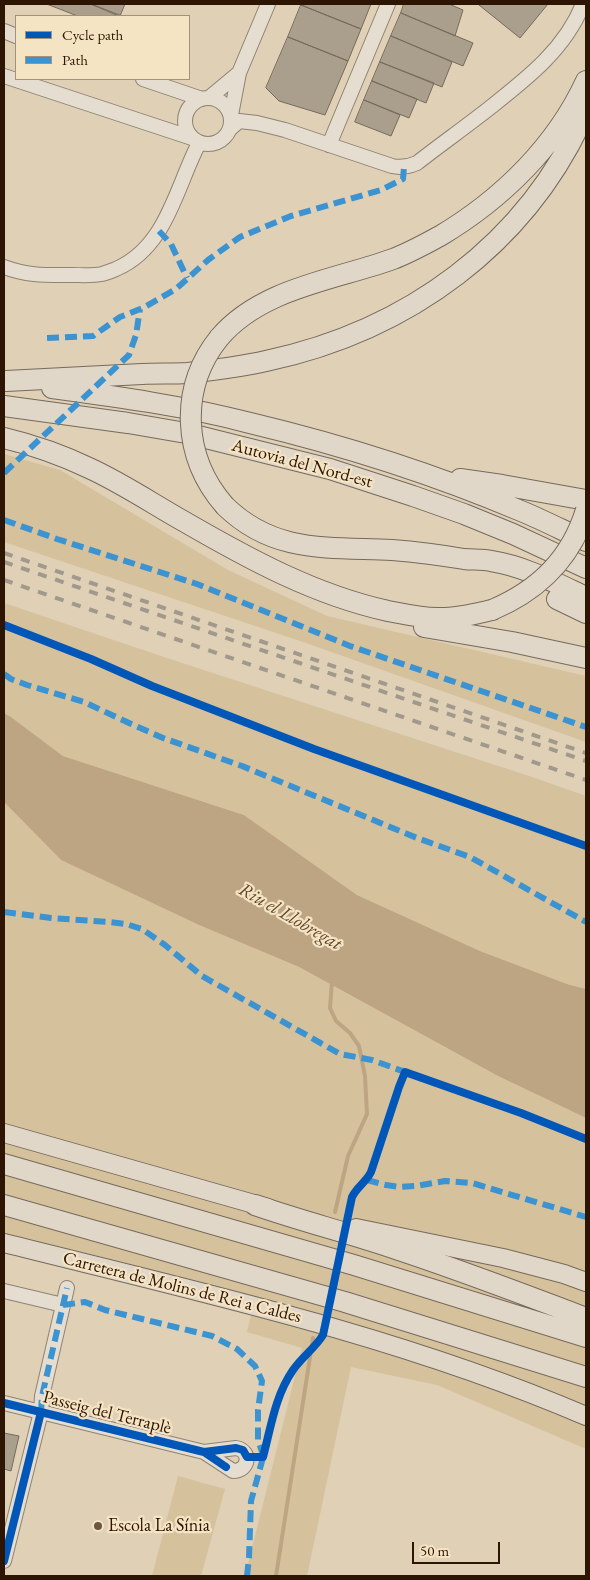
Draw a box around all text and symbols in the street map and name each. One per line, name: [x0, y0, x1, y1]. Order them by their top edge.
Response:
legend: [15, 15, 190, 80]
text: Cycle path: [62, 25, 123, 44]
text: Path: [62, 50, 88, 69]
street label: Autovia del Nord-est: [229, 435, 375, 493]
water label: Riu el Llobregat: [234, 878, 346, 956]
street label: Carretera de Molins de Rei a Caldes: [61, 1248, 303, 1328]
street label: Passeig del Terraplè: [41, 1387, 173, 1439]
place label: Escola La Sínia: [108, 1515, 210, 1537]
marker: Escola La Sínia: [92, 1520, 104, 1532]
scale bar: [415, 1532, 502, 1564]
text: 50 m: [420, 1541, 449, 1560]

